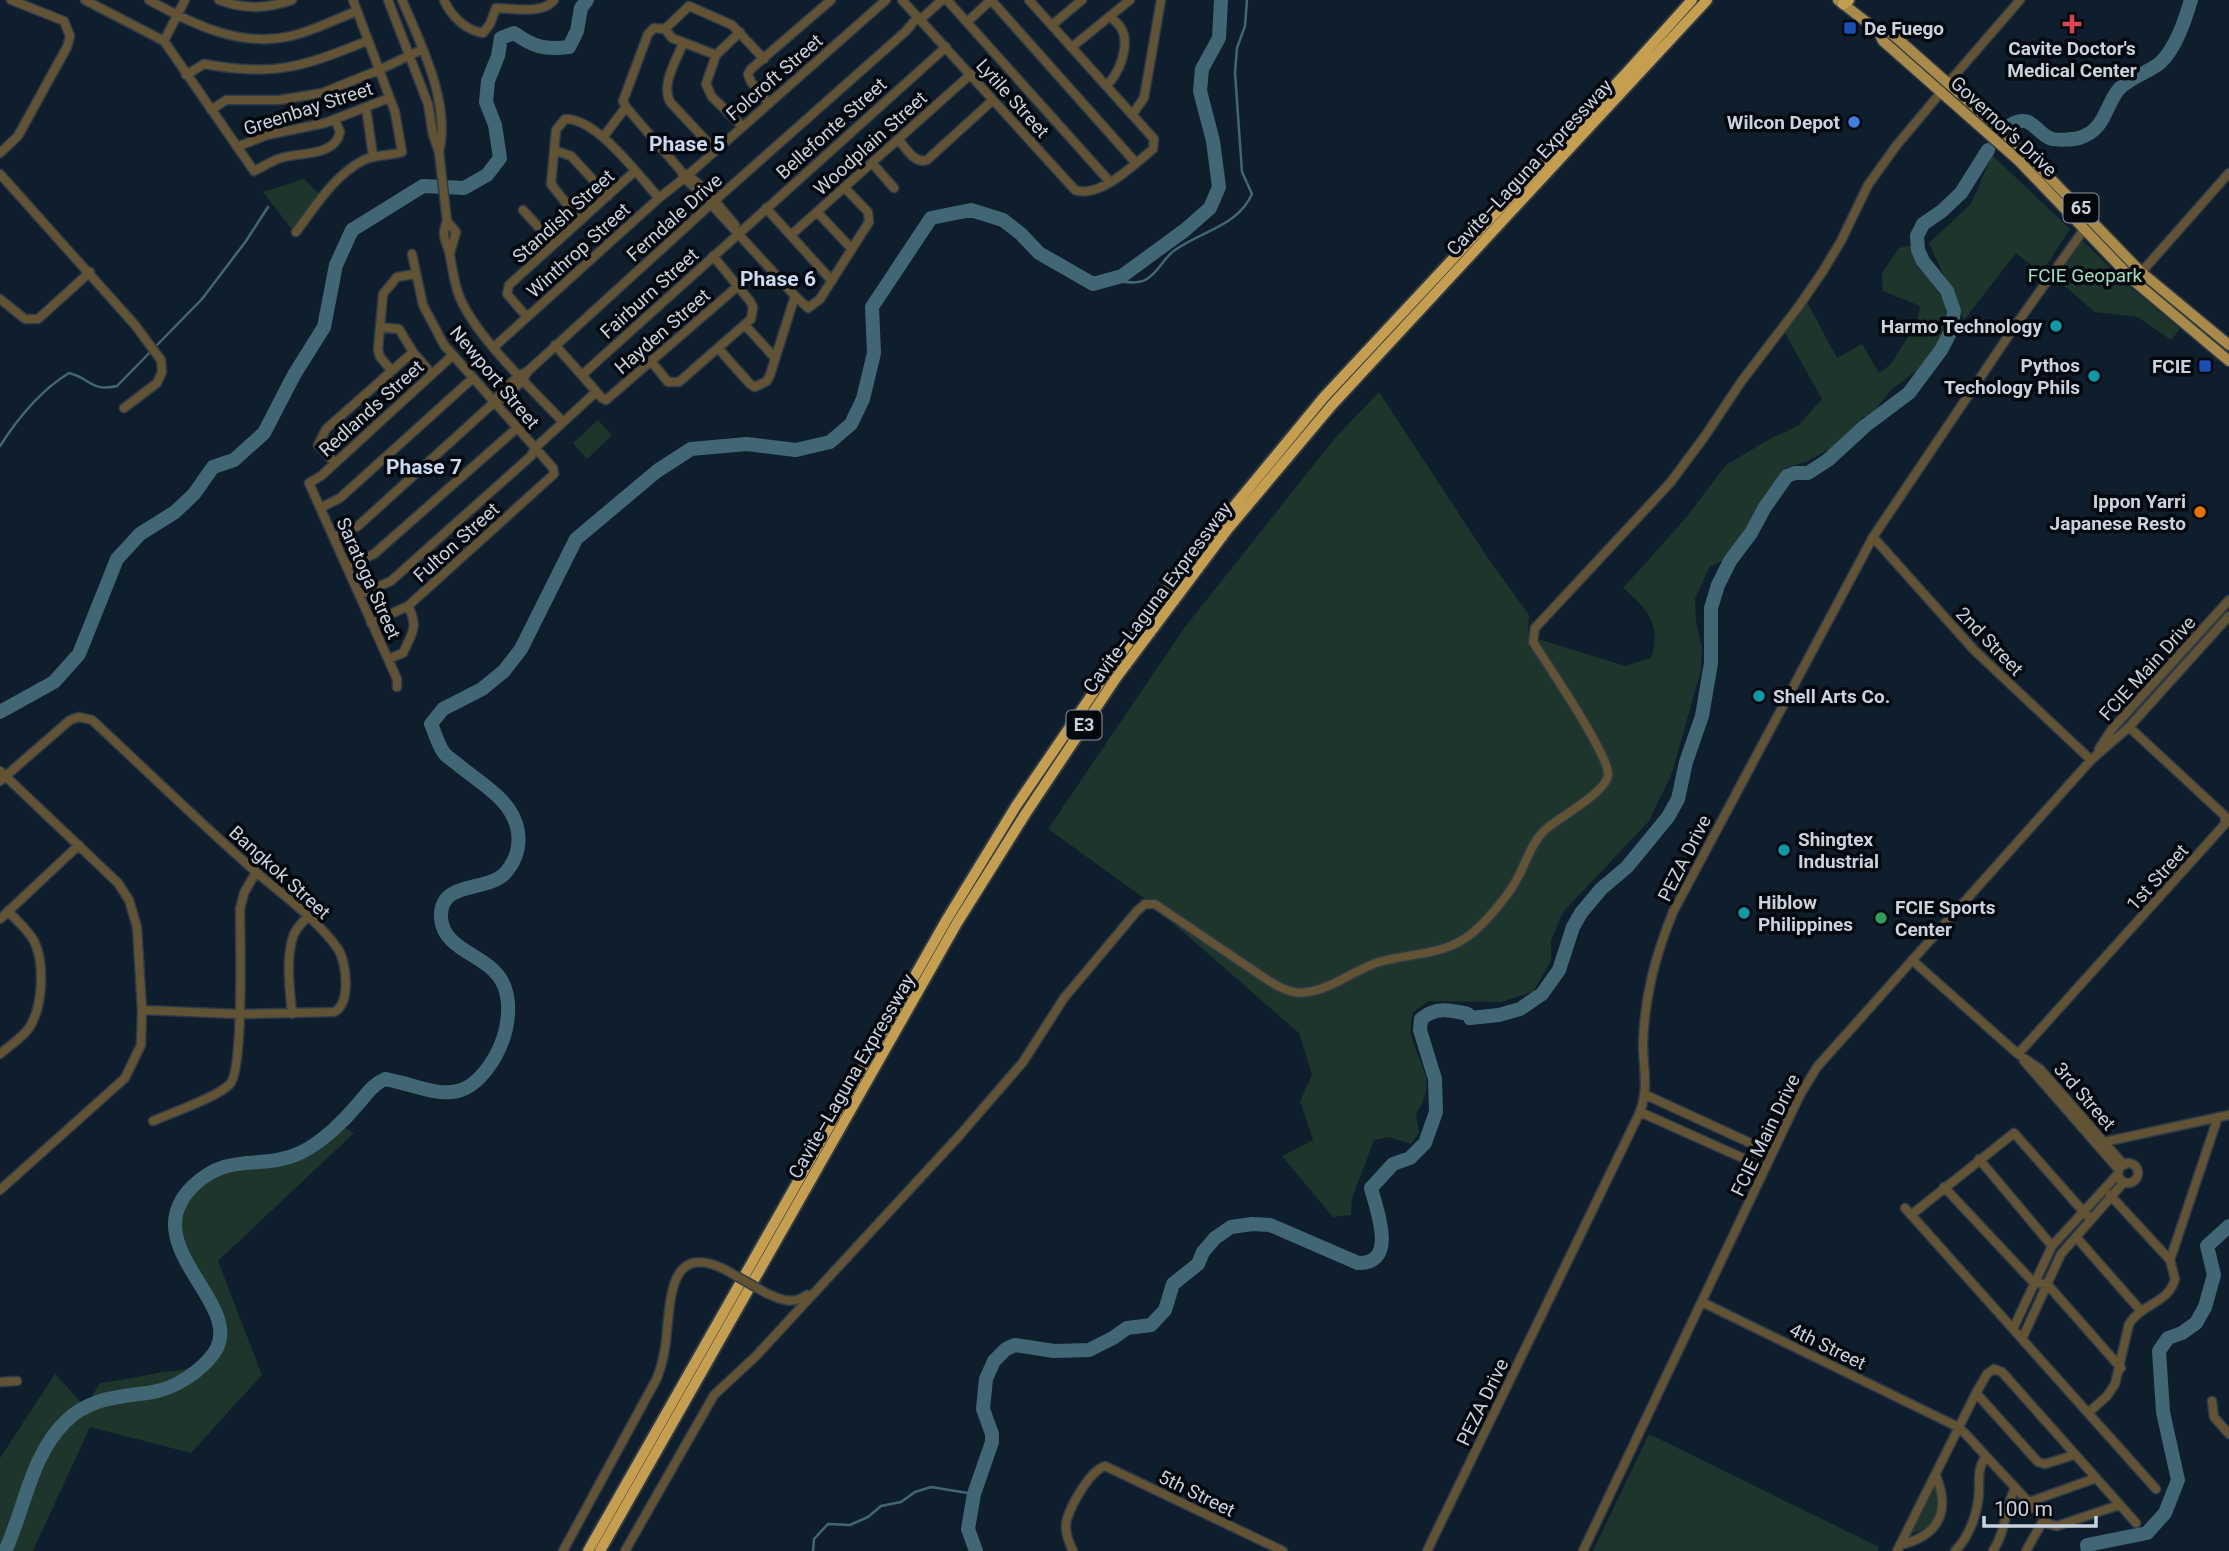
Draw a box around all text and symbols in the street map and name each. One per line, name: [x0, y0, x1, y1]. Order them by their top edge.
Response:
marker: Cavite Doctor's Medical Center: [2062, 14, 2082, 34]
place label: De Fuego: [1864, 17, 1944, 40]
marker: De Fuego: [1842, 20, 1858, 36]
street label: Folcroft Street: [721, 29, 827, 126]
place label: Cavite Doctor's Medical Center: [2007, 37, 2137, 82]
street label: Lytile Street: [971, 54, 1054, 143]
street label: Governor's Drive: [1946, 71, 2062, 181]
street label: Bellefonte Street: [772, 73, 891, 184]
street label: Cavite–Laguna Expressway: [1442, 74, 1617, 260]
street label: Greenbay Street: [241, 77, 376, 140]
street label: Woodplain Street: [809, 86, 932, 200]
place label: Wilcon Depot: [1727, 111, 1841, 134]
marker: Wilcon Depot: [1846, 114, 1862, 130]
district label: Phase 5: [649, 132, 725, 156]
street label: Standish Street: [508, 165, 619, 268]
street label: Ferndale Drive: [622, 169, 727, 266]
road number: 65: [2064, 194, 2098, 223]
street label: Winthrop Street: [522, 198, 635, 303]
street label: Fairburn Street: [595, 243, 703, 344]
park label: FCIE Geopark: [2028, 264, 2143, 287]
district label: Phase 6: [740, 267, 816, 291]
street label: Hayden Street: [610, 284, 715, 379]
place label: Harmo Technology: [1881, 315, 2042, 338]
marker: Harmo Technology: [2048, 318, 2064, 334]
street label: Newport Street: [445, 321, 544, 434]
place label: Pythos Techology Phils: [1944, 354, 2080, 399]
street label: Redlands Street: [314, 355, 429, 462]
place label: FCIE: [2152, 355, 2191, 378]
marker: FCIE: [2197, 358, 2213, 374]
marker: Pythos Techology Phils: [2086, 368, 2102, 384]
district label: Phase 7: [386, 455, 462, 479]
place label: Ippon Yarri Japanese Resto: [2050, 490, 2186, 535]
street label: Cavite–Laguna Expressway: [1078, 497, 1237, 697]
street label: Fulton Street: [409, 498, 504, 587]
marker: Ippon Yarri Japanese Resto: [2192, 504, 2208, 520]
street label: Saratoga Street: [331, 514, 406, 643]
street label: 2nd Street: [1951, 602, 2028, 681]
street label: FCIE Main Drive: [2094, 611, 2200, 725]
place label: Shell Arts Co.: [1773, 685, 1890, 708]
marker: Shell Arts Co.: [1751, 688, 1767, 704]
road number: E3: [1066, 710, 1102, 740]
street label: PEZA Drive: [1653, 811, 1716, 905]
street label: Bangkok Street: [224, 821, 335, 924]
place label: Shingtex Industrial: [1798, 828, 1879, 873]
street label: 1st Street: [2122, 839, 2193, 915]
marker: Shingtex Industrial: [1776, 842, 1792, 858]
place label: Hiblow Philippines: [1758, 891, 1853, 936]
place label: FCIE Sports Center: [1895, 896, 1996, 941]
marker: Hiblow Philippines: [1736, 905, 1752, 921]
marker: FCIE Sports Center: [1873, 910, 1889, 926]
street label: Cavite–Laguna Expressway: [783, 970, 920, 1183]
street label: 3rd Street: [2049, 1058, 2120, 1135]
street label: FCIE Main Drive: [1726, 1070, 1805, 1200]
street label: 4th Street: [1786, 1318, 1870, 1375]
street label: PEZA Drive: [1451, 1355, 1513, 1450]
street label: 5th Street: [1155, 1465, 1239, 1522]
scale bar: [1984, 1484, 2096, 1528]
text: 100 m: [1994, 1497, 2053, 1521]

